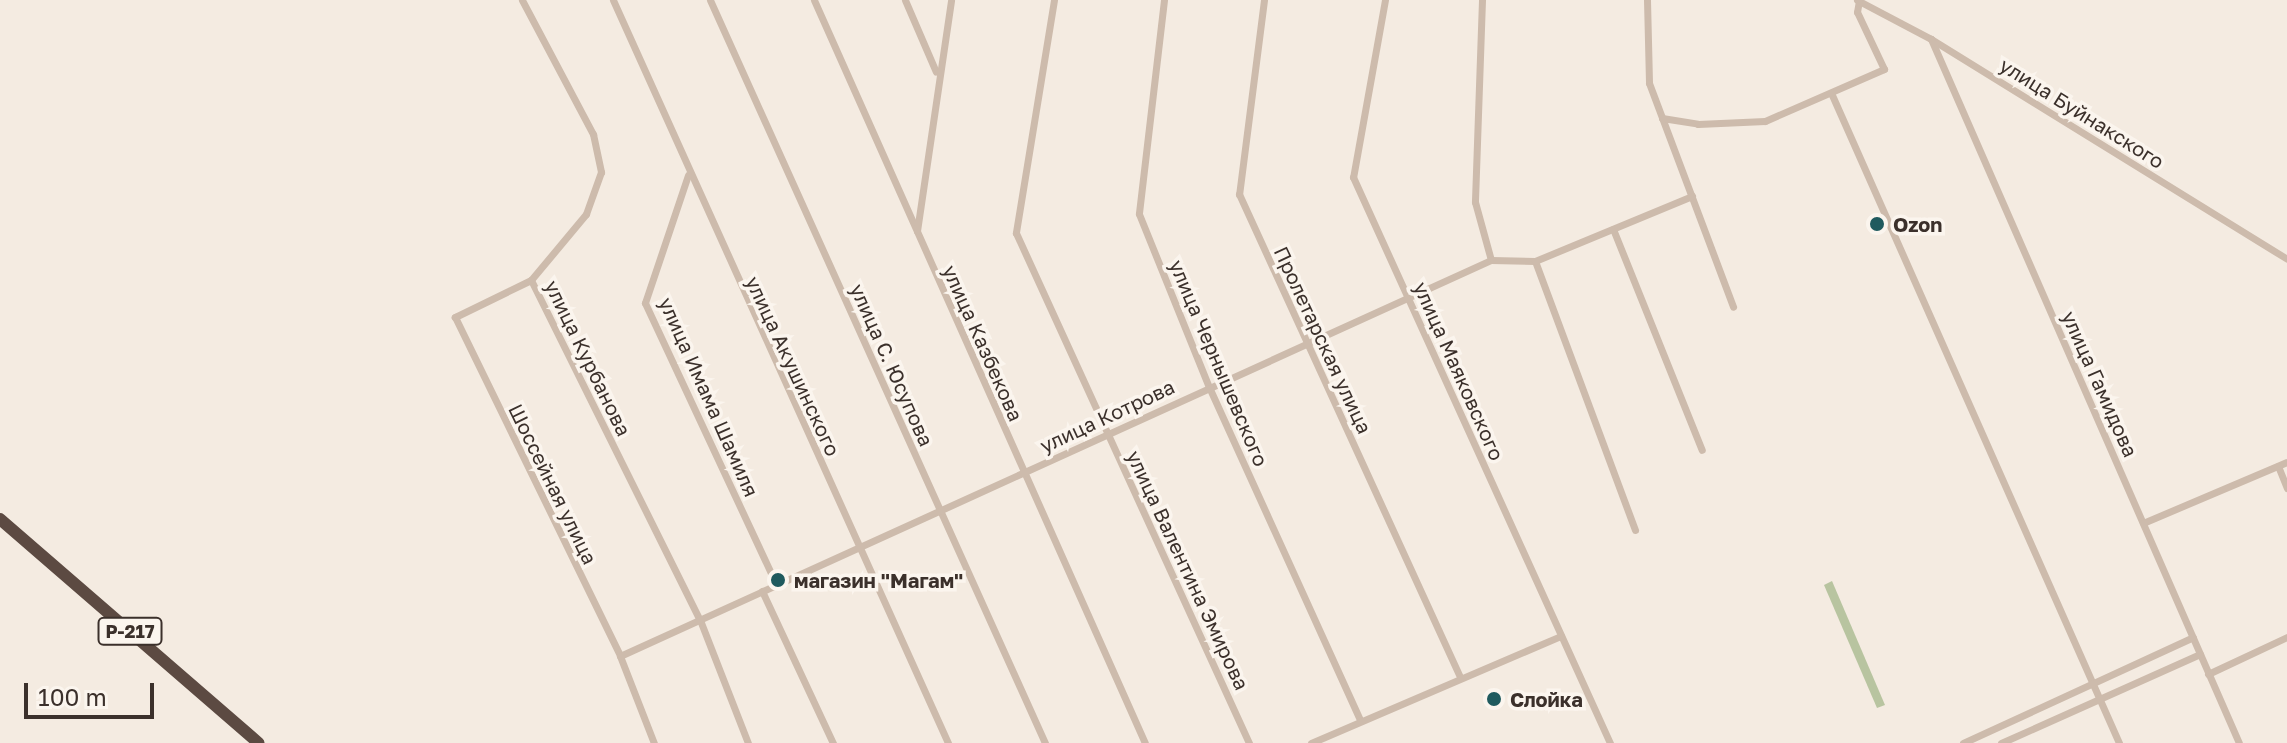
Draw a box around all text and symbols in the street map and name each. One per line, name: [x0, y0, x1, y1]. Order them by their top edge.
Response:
street label: улица Буйнакского: [1995, 53, 2169, 173]
place label: Ozon: [1893, 212, 1942, 236]
marker: Ozon: [1868, 215, 1886, 233]
street label: Пролетарская улица: [1269, 243, 1377, 437]
street label: улица Чернышевского: [1165, 256, 1273, 470]
street label: улица Казбекова: [938, 261, 1028, 425]
street label: улица Акушинского: [741, 272, 845, 460]
street label: улица Курбанова: [540, 276, 636, 440]
street label: улица Маяковского: [1409, 278, 1509, 464]
street label: улица С. Юсупова: [845, 280, 939, 450]
street label: улица Имама Шамиля: [654, 294, 764, 500]
street label: улица Гамидова: [2057, 307, 2143, 461]
street label: улица Котрова: [1036, 374, 1178, 458]
street label: Шоссейная улица: [504, 400, 602, 568]
street label: улица Валентина Эмирова: [1122, 446, 1254, 694]
place label: магазин "Магам": [794, 568, 963, 592]
marker: магазин "Магам": [769, 571, 787, 589]
road number: Р-217: [96, 617, 164, 645]
scale bar: [28, 667, 158, 717]
text: 100 m: [38, 682, 107, 711]
place label: Слойка: [1510, 687, 1583, 711]
marker: Слойка: [1485, 690, 1503, 708]

